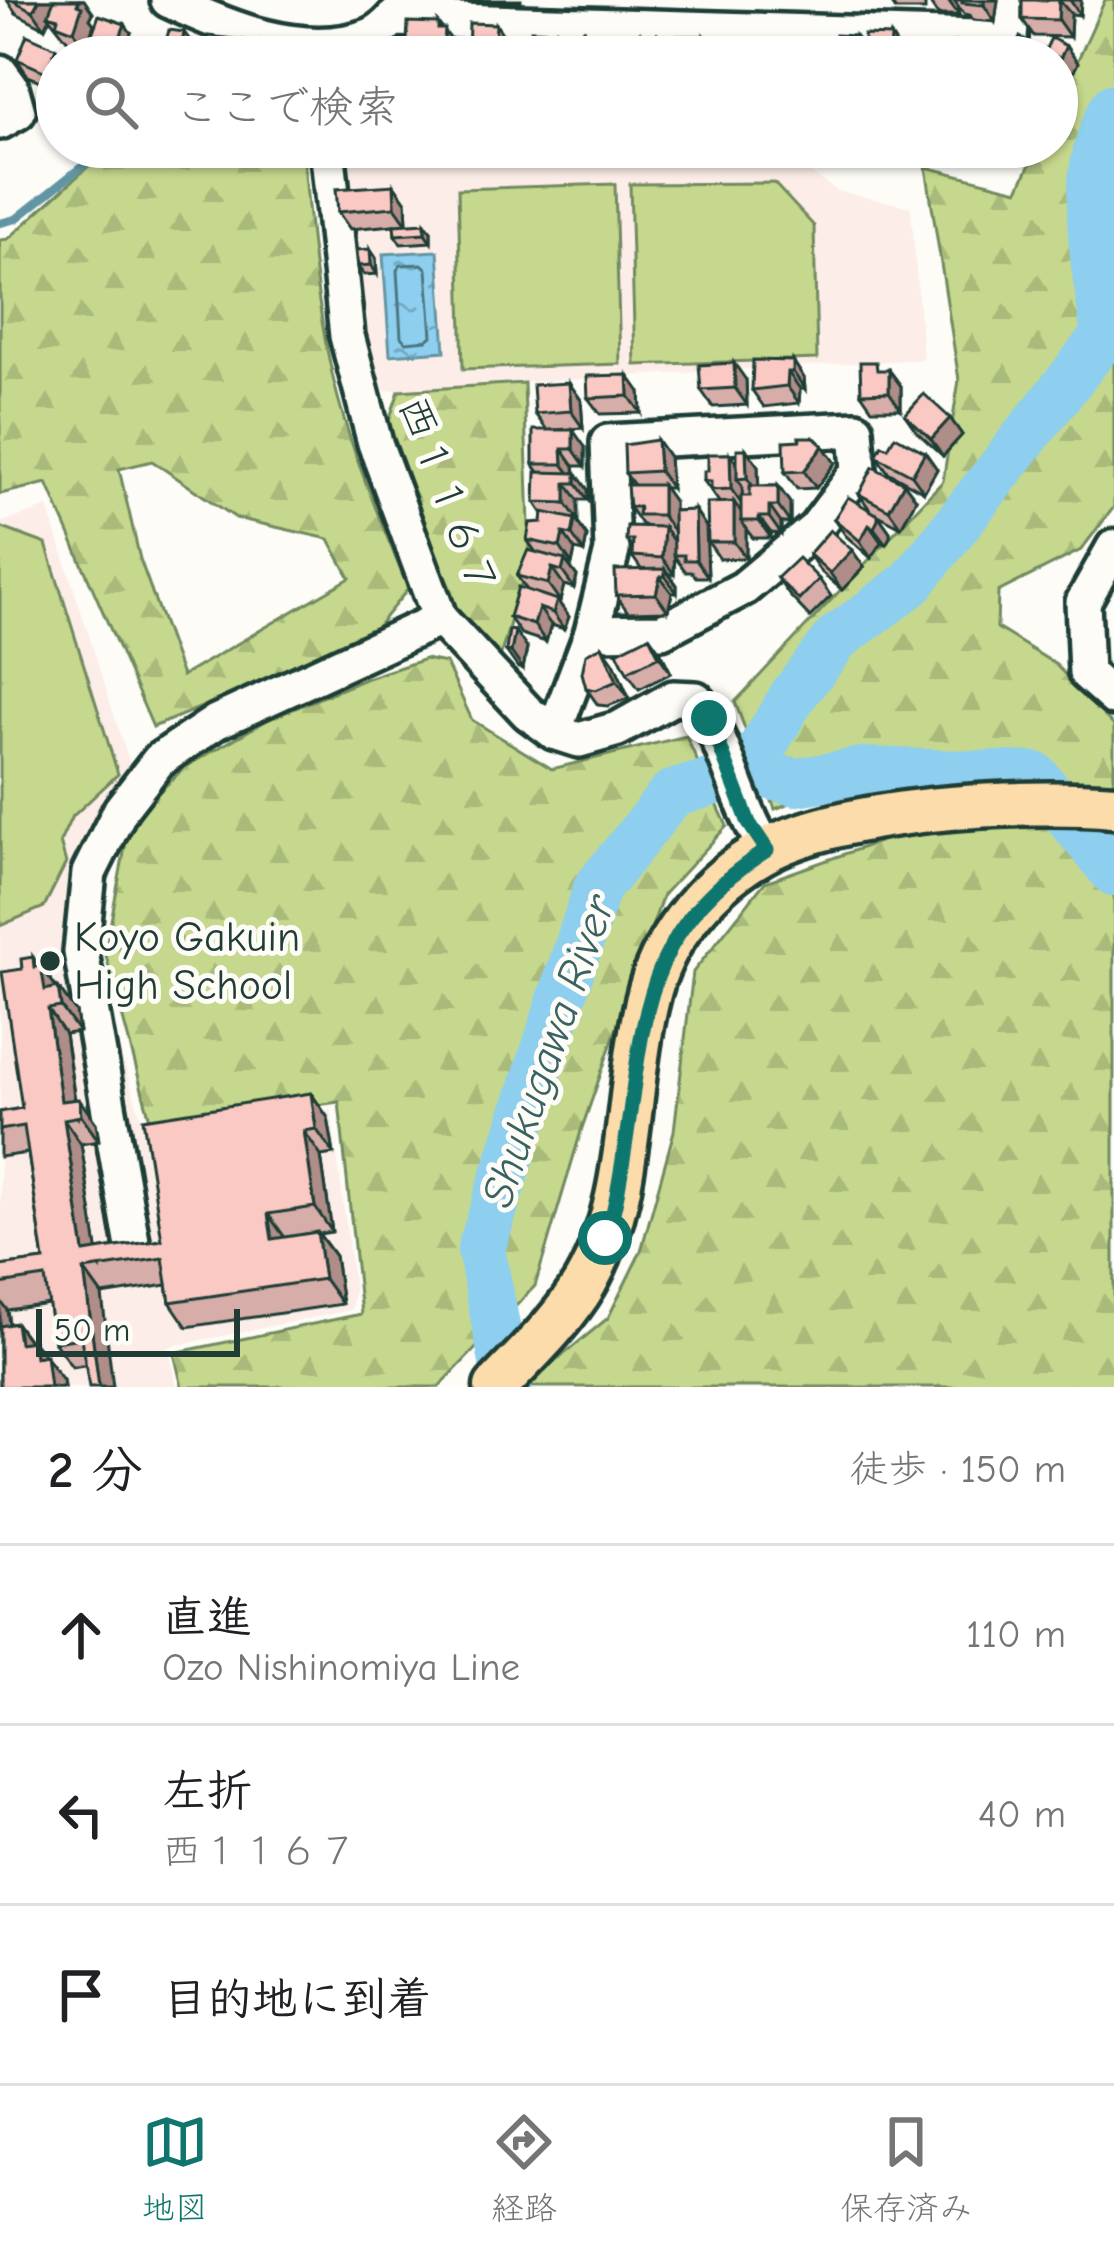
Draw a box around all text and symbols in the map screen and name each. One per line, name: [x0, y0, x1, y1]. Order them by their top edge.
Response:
search box: [36, 36, 1078, 168]
icon: search: [78, 69, 144, 135]
text: ここで検索: [174, 81, 399, 133]
street label: 西１１６７: [387, 389, 509, 603]
route end: [682, 691, 736, 745]
water label: Shukugawa River: [470, 887, 626, 1213]
place label: Koyo Gakuin High School: [74, 913, 300, 1010]
marker: Koyo Gakuin High School: [37, 948, 63, 974]
route start: [578, 1211, 632, 1265]
scale bar: [36, 1303, 240, 1356]
text: 50 m: [54, 1311, 130, 1349]
text: 2 分: [48, 1441, 143, 1500]
text: 徒歩 · 150 m: [849, 1447, 1066, 1492]
text: 直進: [162, 1591, 252, 1643]
icon: ahead: [48, 1602, 114, 1668]
text: 110 m: [966, 1612, 1066, 1657]
text: Ozo Nishinomiya Line: [162, 1645, 520, 1690]
text: 左折: [162, 1765, 252, 1817]
icon: left: [48, 1782, 114, 1848]
text: 40 m: [978, 1792, 1066, 1837]
text: 西１１６７: [162, 1829, 357, 1874]
icon: arrive: [48, 1962, 114, 2028]
text: 目的地に到着: [162, 1973, 432, 2025]
tab: 地図: [142, 2109, 208, 2229]
tab: 経路: [491, 2109, 557, 2229]
tab: 保存済み: [840, 2109, 972, 2229]

